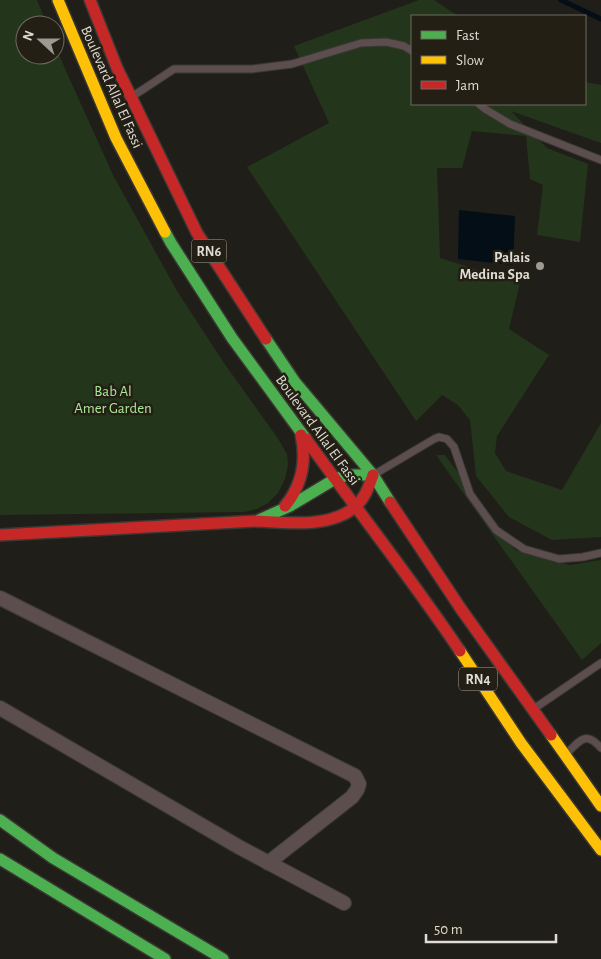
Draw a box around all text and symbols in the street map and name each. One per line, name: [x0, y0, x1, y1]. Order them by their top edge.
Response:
north arrow: [15, 15, 65, 65]
legend: [411, 15, 586, 105]
street label: Boulevard Allal El Fassi: [78, 24, 145, 150]
text: Fast: [456, 28, 480, 43]
text: N: [21, 29, 37, 43]
text: Slow: [456, 53, 484, 68]
text: Jam: [456, 78, 479, 93]
road number: RN6: [192, 240, 226, 262]
place label: Palais Medina Spa: [460, 250, 530, 282]
marker: Palais Medina Spa: [534, 260, 546, 272]
street label: Boulevard Allal El Fassi: [273, 373, 362, 488]
park label: Bab Al Amer Garden: [74, 384, 152, 416]
road number: RN4: [459, 668, 497, 691]
scale bar: [426, 912, 556, 944]
text: 50 m: [434, 922, 463, 937]

